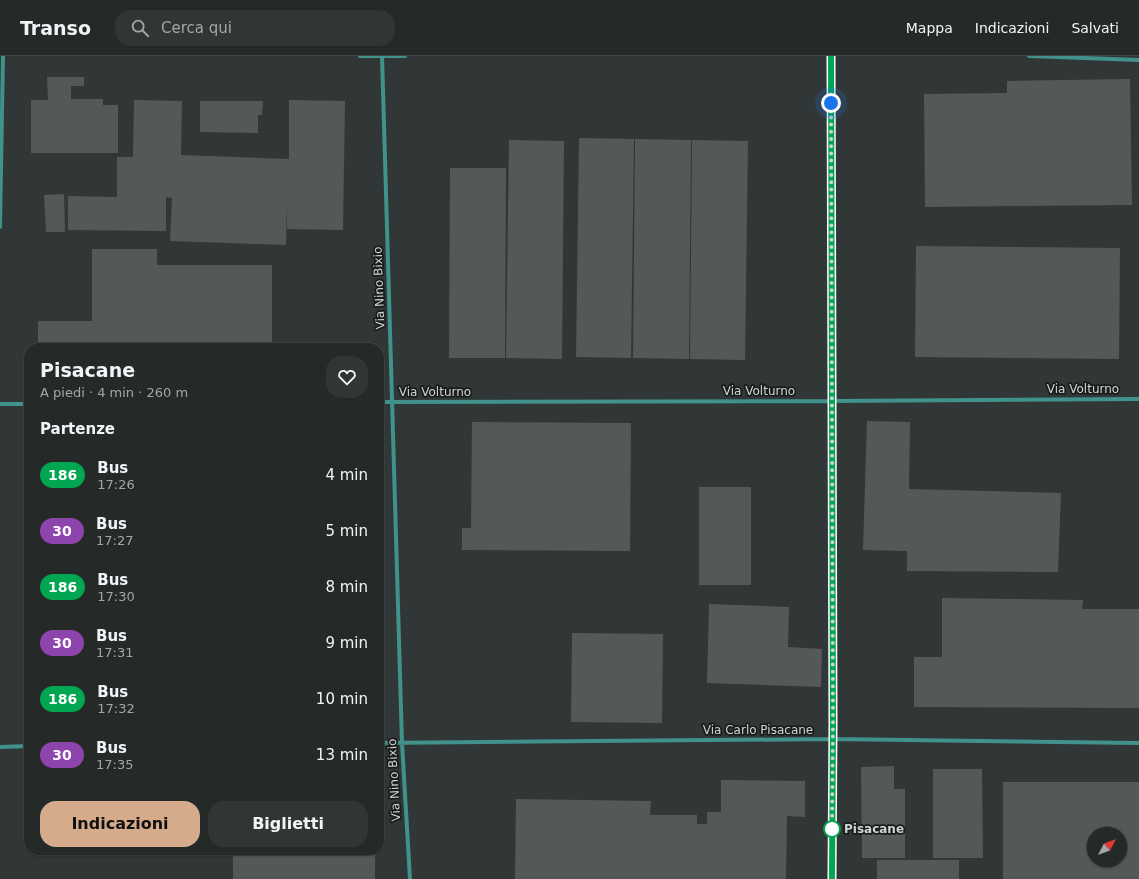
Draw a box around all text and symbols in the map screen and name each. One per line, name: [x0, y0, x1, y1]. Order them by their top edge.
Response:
search box: [115, 10, 395, 46]
text: Transo: [20, 17, 91, 39]
icon: search: [129, 17, 151, 39]
text: Cerca qui: [161, 19, 232, 37]
text: Mappa: [906, 20, 953, 36]
text: Indicazioni: [975, 20, 1049, 36]
text: Salvati: [1071, 20, 1119, 36]
your location: [821, 93, 841, 113]
street label: Via Nino Bixio: [371, 246, 387, 330]
button: heart: [326, 356, 368, 398]
text: Pisacane: [40, 359, 135, 381]
street label: Via Volturno: [1047, 382, 1119, 396]
street label: Via Volturno: [723, 384, 795, 398]
text: A piedi · 4 min · 260 m: [40, 385, 188, 400]
street label: Via Volturno: [399, 385, 471, 399]
text: Partenze: [40, 420, 115, 438]
text: Bus: [97, 459, 128, 477]
text: 4 min: [325, 466, 368, 484]
text: 186: [48, 467, 77, 483]
text: 17:26: [97, 477, 135, 492]
text: Bus: [96, 515, 127, 533]
text: 5 min: [325, 522, 368, 540]
text: 30: [52, 523, 72, 539]
text: 17:27: [96, 533, 133, 548]
text: Bus: [97, 571, 128, 589]
text: 8 min: [325, 578, 368, 596]
text: 186: [48, 579, 77, 595]
text: 17:30: [97, 589, 135, 604]
text: Bus: [96, 627, 127, 645]
text: 9 min: [325, 634, 368, 652]
text: 30: [52, 635, 72, 651]
text: 17:31: [96, 645, 133, 660]
text: Bus: [97, 683, 128, 701]
text: 10 min: [316, 690, 368, 708]
text: 186: [48, 691, 77, 707]
text: 17:32: [97, 701, 135, 716]
street label: Via Carlo Pisacane: [703, 723, 813, 737]
street label: Via Nino Bixio: [385, 738, 403, 822]
text: Bus: [96, 739, 127, 757]
text: 13 min: [316, 746, 368, 764]
text: 30: [52, 747, 72, 763]
text: 17:35: [96, 757, 133, 772]
button: Indicazioni: [40, 801, 200, 847]
button: Biglietti: [208, 801, 368, 847]
marker: Pisacane: [823, 820, 841, 838]
place label: Pisacane: [844, 822, 904, 836]
north arrow: [1087, 827, 1127, 867]
map controls: [1087, 827, 1127, 867]

